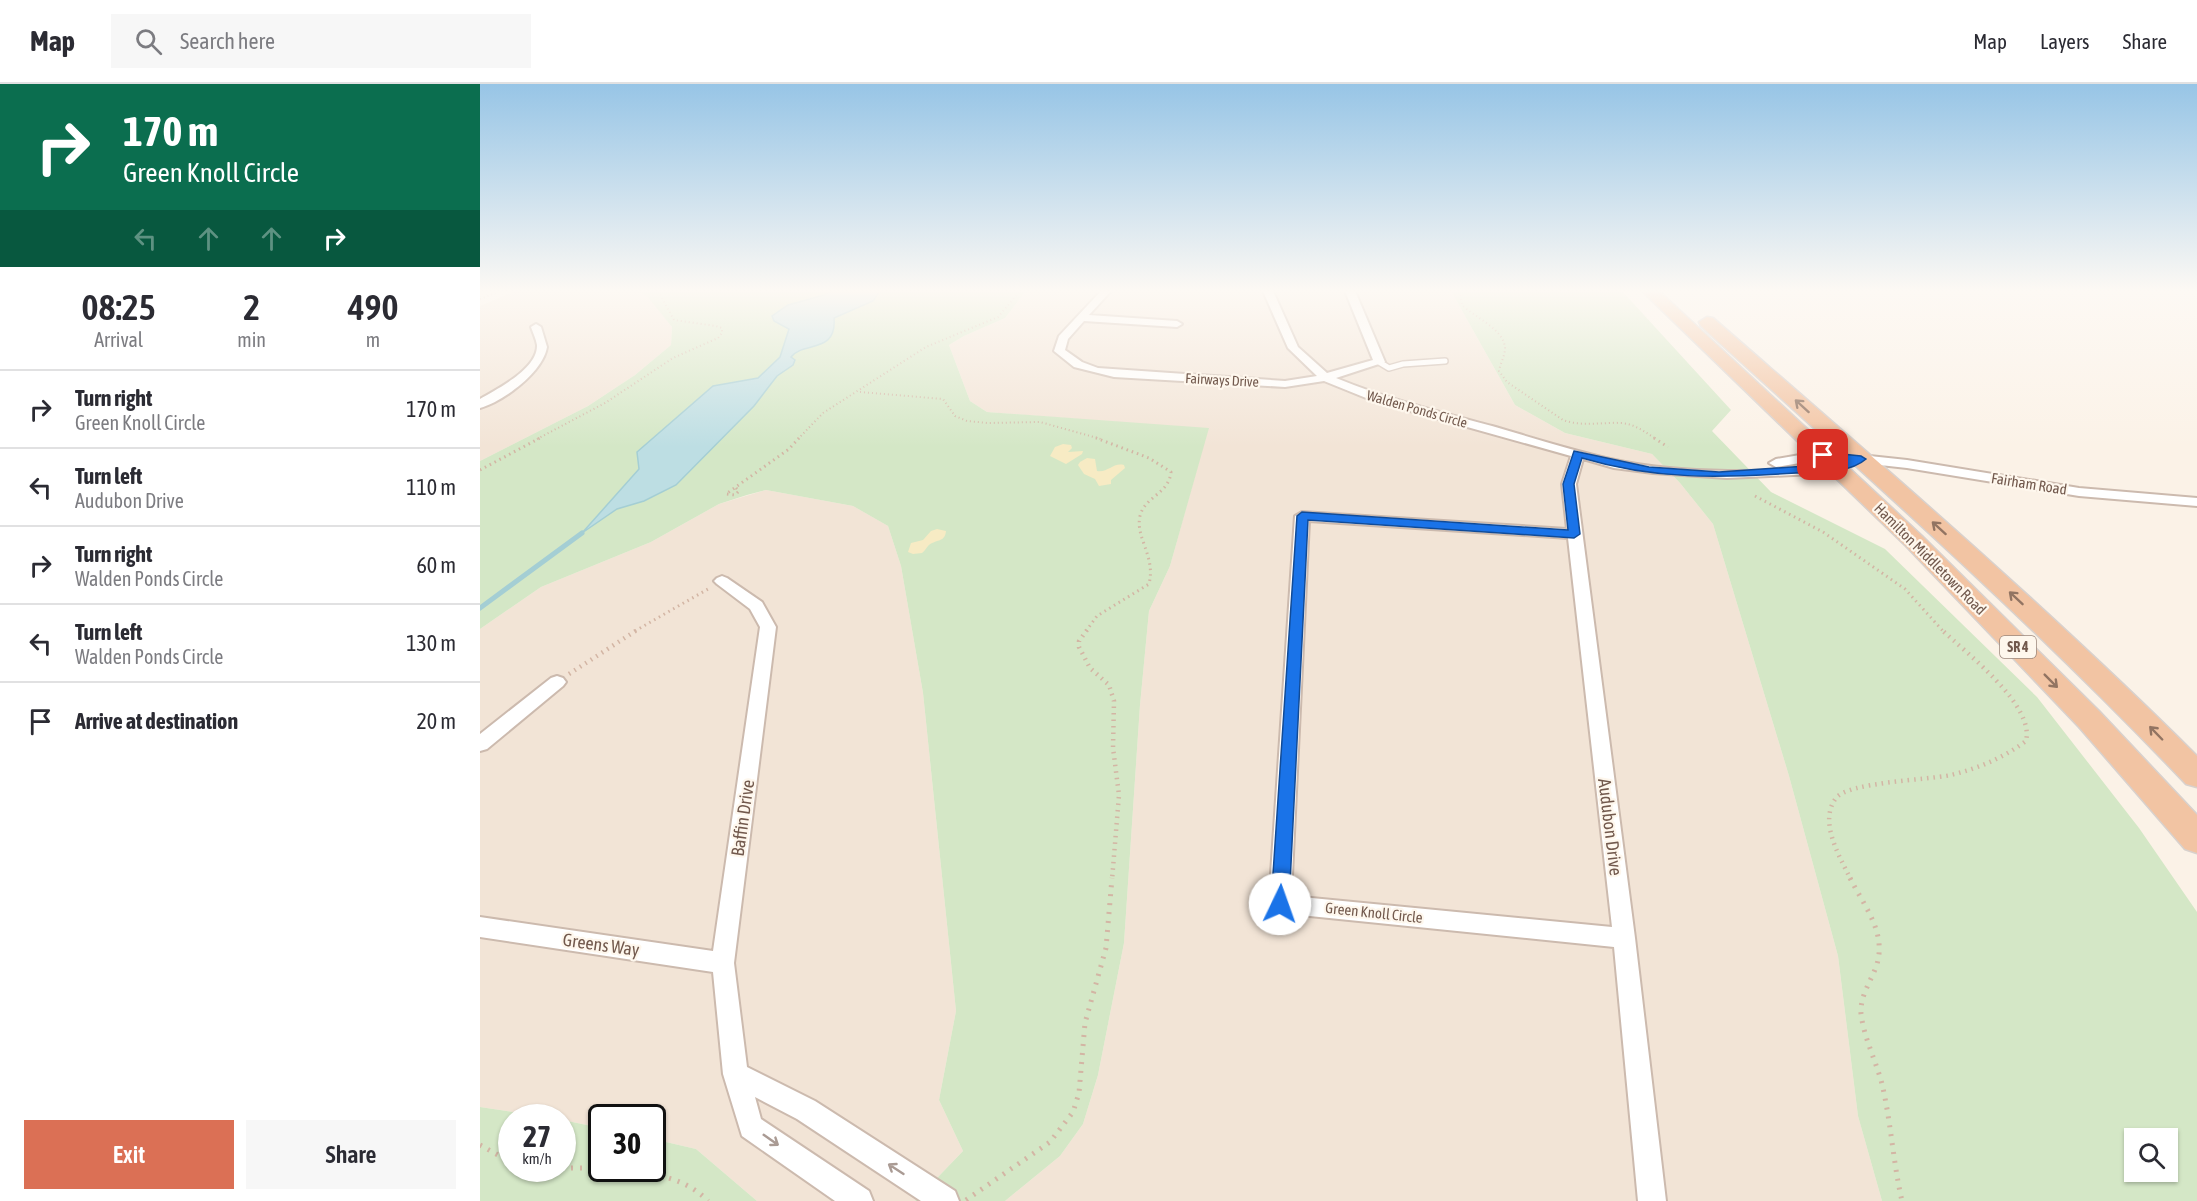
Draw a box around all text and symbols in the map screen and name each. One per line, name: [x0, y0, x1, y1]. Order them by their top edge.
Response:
search box: [111, 14, 531, 68]
text: Map: [30, 25, 75, 57]
icon: search: [132, 25, 165, 58]
text: Search here: [180, 28, 275, 54]
text: Map: [1973, 29, 2007, 53]
text: Layers: [2040, 29, 2090, 53]
text: Share: [2123, 29, 2167, 53]
text: 170 m: [123, 107, 218, 155]
icon: right: [24, 108, 102, 186]
text: Green Knoll Circle: [123, 157, 299, 188]
icon: left: [129, 222, 162, 255]
icon: ahead: [192, 222, 225, 255]
icon: ahead: [255, 222, 288, 255]
icon: right: [318, 222, 351, 255]
text: 08:25: [82, 286, 156, 328]
text: 2: [243, 286, 260, 328]
text: 490: [348, 286, 398, 328]
text: Arrival: [94, 328, 143, 351]
text: min: [237, 328, 266, 351]
text: m: [366, 328, 380, 351]
street label: Fairways Drive: [1185, 370, 1259, 390]
text: Turn right: [75, 385, 152, 411]
street label: Walden Ponds Circle: [1365, 387, 1469, 431]
icon: right: [24, 393, 57, 426]
text: 170 m: [406, 396, 456, 422]
one-way arrow: [1794, 399, 1809, 413]
text: Green Knoll Circle: [75, 411, 205, 434]
pin: [1797, 429, 1848, 480]
icon: arrive: [1806, 438, 1839, 471]
text: Turn left: [75, 463, 142, 489]
street label: Fairham Road: [1990, 469, 2068, 498]
icon: left: [24, 471, 57, 504]
text: 110 m: [406, 474, 456, 500]
text: Audubon Drive: [75, 489, 184, 512]
street label: Hamilton Middletown Road: [1871, 499, 1990, 618]
one-way arrow: [1932, 521, 1947, 535]
text: Turn right: [75, 541, 152, 567]
icon: right: [24, 549, 57, 582]
text: 60 m: [416, 552, 456, 578]
text: Walden Ponds Circle: [75, 567, 223, 590]
one-way arrow: [2009, 591, 2024, 605]
text: Turn left: [75, 619, 142, 645]
icon: left: [24, 627, 57, 660]
text: 130 m: [406, 630, 456, 656]
road number: SR 4: [2000, 636, 2036, 658]
text: Walden Ponds Circle: [75, 645, 223, 668]
one-way arrow: [2044, 673, 2058, 688]
icon: arrive: [24, 705, 57, 738]
text: Arrive at destination: [75, 708, 238, 734]
text: 20 m: [416, 708, 456, 734]
one-way arrow: [2149, 726, 2164, 741]
street label: Audubon Drive: [1594, 777, 1627, 877]
street label: Baffin Drive: [727, 778, 758, 857]
position arrow: [1248, 872, 1312, 936]
street label: Green Knoll Circle: [1325, 899, 1424, 926]
street label: Greens Way: [562, 929, 641, 960]
speed limit sign: 30: [588, 1104, 666, 1182]
text: 27: [523, 1119, 551, 1153]
button: Exit: [24, 1120, 234, 1189]
button: Share: [246, 1120, 456, 1189]
map controls: [2124, 1128, 2178, 1182]
button: search: [2124, 1128, 2178, 1182]
one-way arrow: [762, 1134, 779, 1146]
text: km/h: [522, 1150, 552, 1167]
one-way arrow: [888, 1163, 905, 1175]

